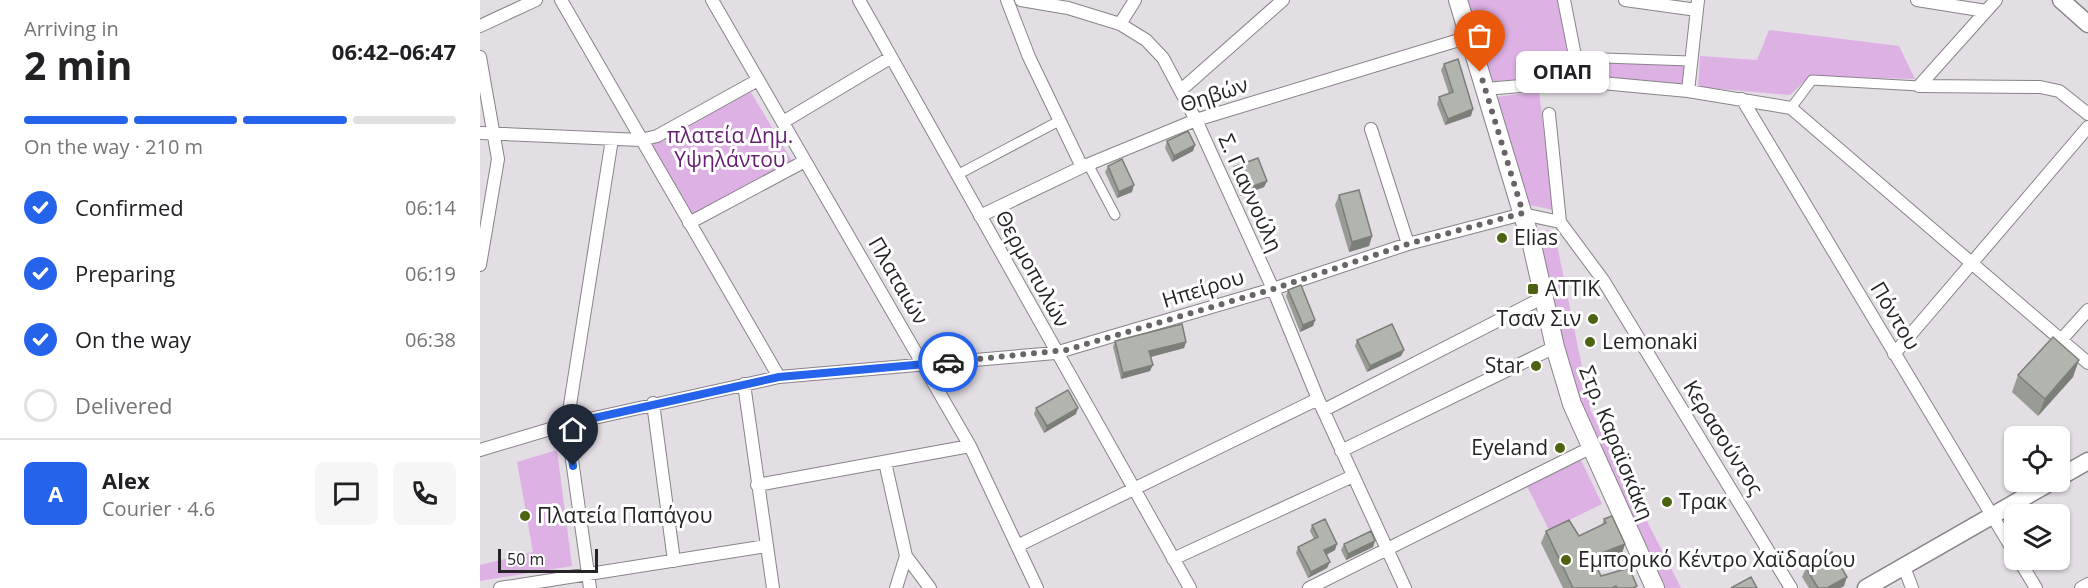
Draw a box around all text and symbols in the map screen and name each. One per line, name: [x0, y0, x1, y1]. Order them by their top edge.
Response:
pin: [1454, 10, 1505, 72]
text: Arriving in: [24, 15, 119, 42]
icon: bag: [1463, 19, 1496, 52]
text: 06:42–06:47: [332, 36, 456, 66]
text: 2 min: [24, 38, 132, 91]
callout: ΟΠΑΠ: [1516, 51, 1609, 93]
text: ΟΠΑΠ: [1533, 58, 1592, 85]
street label: Θηβών: [1176, 70, 1251, 118]
park label: πλατεία Δημ. Υψηλάντου: [667, 121, 793, 173]
street label: Σ. Γιαννούλη: [1212, 129, 1289, 256]
text: On the way · 210 m: [24, 133, 203, 160]
icon: check: [24, 191, 57, 224]
text: Confirmed: [75, 192, 184, 222]
text: 06:14: [405, 194, 456, 221]
street label: Θερμοπυλών: [989, 205, 1077, 332]
place label: Elias: [1514, 223, 1558, 251]
marker: Elias: [1495, 231, 1509, 245]
street label: Πλαταιών: [863, 232, 935, 329]
icon: check: [24, 257, 57, 290]
text: Preparing: [75, 258, 175, 288]
text: 06:19: [405, 260, 456, 287]
street label: Ηπείρου: [1158, 262, 1247, 314]
place label: ΑΤΤΙΚ: [1545, 274, 1600, 302]
street label: Πόντου: [1865, 276, 1927, 355]
marker: ΑΤΤΙΚ: [1526, 282, 1540, 296]
place label: Τσαν Σιν: [1497, 304, 1581, 332]
marker: Τσαν Σιν: [1586, 312, 1600, 326]
icon: check: [24, 323, 57, 356]
text: On the way: [75, 324, 191, 354]
text: 06:38: [405, 326, 456, 353]
place label: Lemonaki: [1602, 327, 1698, 355]
courier: [918, 332, 978, 392]
marker: Lemonaki: [1583, 335, 1597, 349]
icon: car: [932, 346, 965, 379]
place label: Star: [1485, 351, 1524, 379]
marker: Star: [1529, 359, 1543, 373]
street label: Στρ. Καραϊσκάκη: [1573, 361, 1661, 524]
street label: Κερασούντος: [1677, 375, 1770, 500]
text: Delivered: [75, 390, 173, 420]
pin: [547, 404, 598, 466]
icon: home: [556, 413, 589, 446]
map controls: [2004, 426, 2070, 570]
button: locate: [2004, 426, 2070, 492]
place label: Eyeland: [1471, 433, 1548, 461]
marker: Eyeland: [1553, 441, 1567, 455]
button: chat: [315, 462, 378, 525]
button: phone: [393, 462, 456, 525]
text: Alex: [102, 465, 150, 495]
text: A: [48, 478, 63, 508]
place label: Τρακ: [1679, 487, 1727, 515]
text: Courier · 4.6: [102, 495, 215, 522]
marker: Τρακ: [1660, 495, 1674, 509]
place label: Πλατεία Παπάγου: [537, 501, 713, 529]
button: layers: [2004, 504, 2070, 570]
marker: Πλατεία Παπάγου: [518, 509, 532, 523]
place label: Εμπορικό Κέντρο Χαϊδαρίου: [1578, 545, 1855, 573]
scale bar: [498, 546, 598, 574]
text: 50 m: [507, 548, 544, 570]
marker: Εμπορικό Κέντρο Χαϊδαρίου: [1559, 553, 1573, 567]

